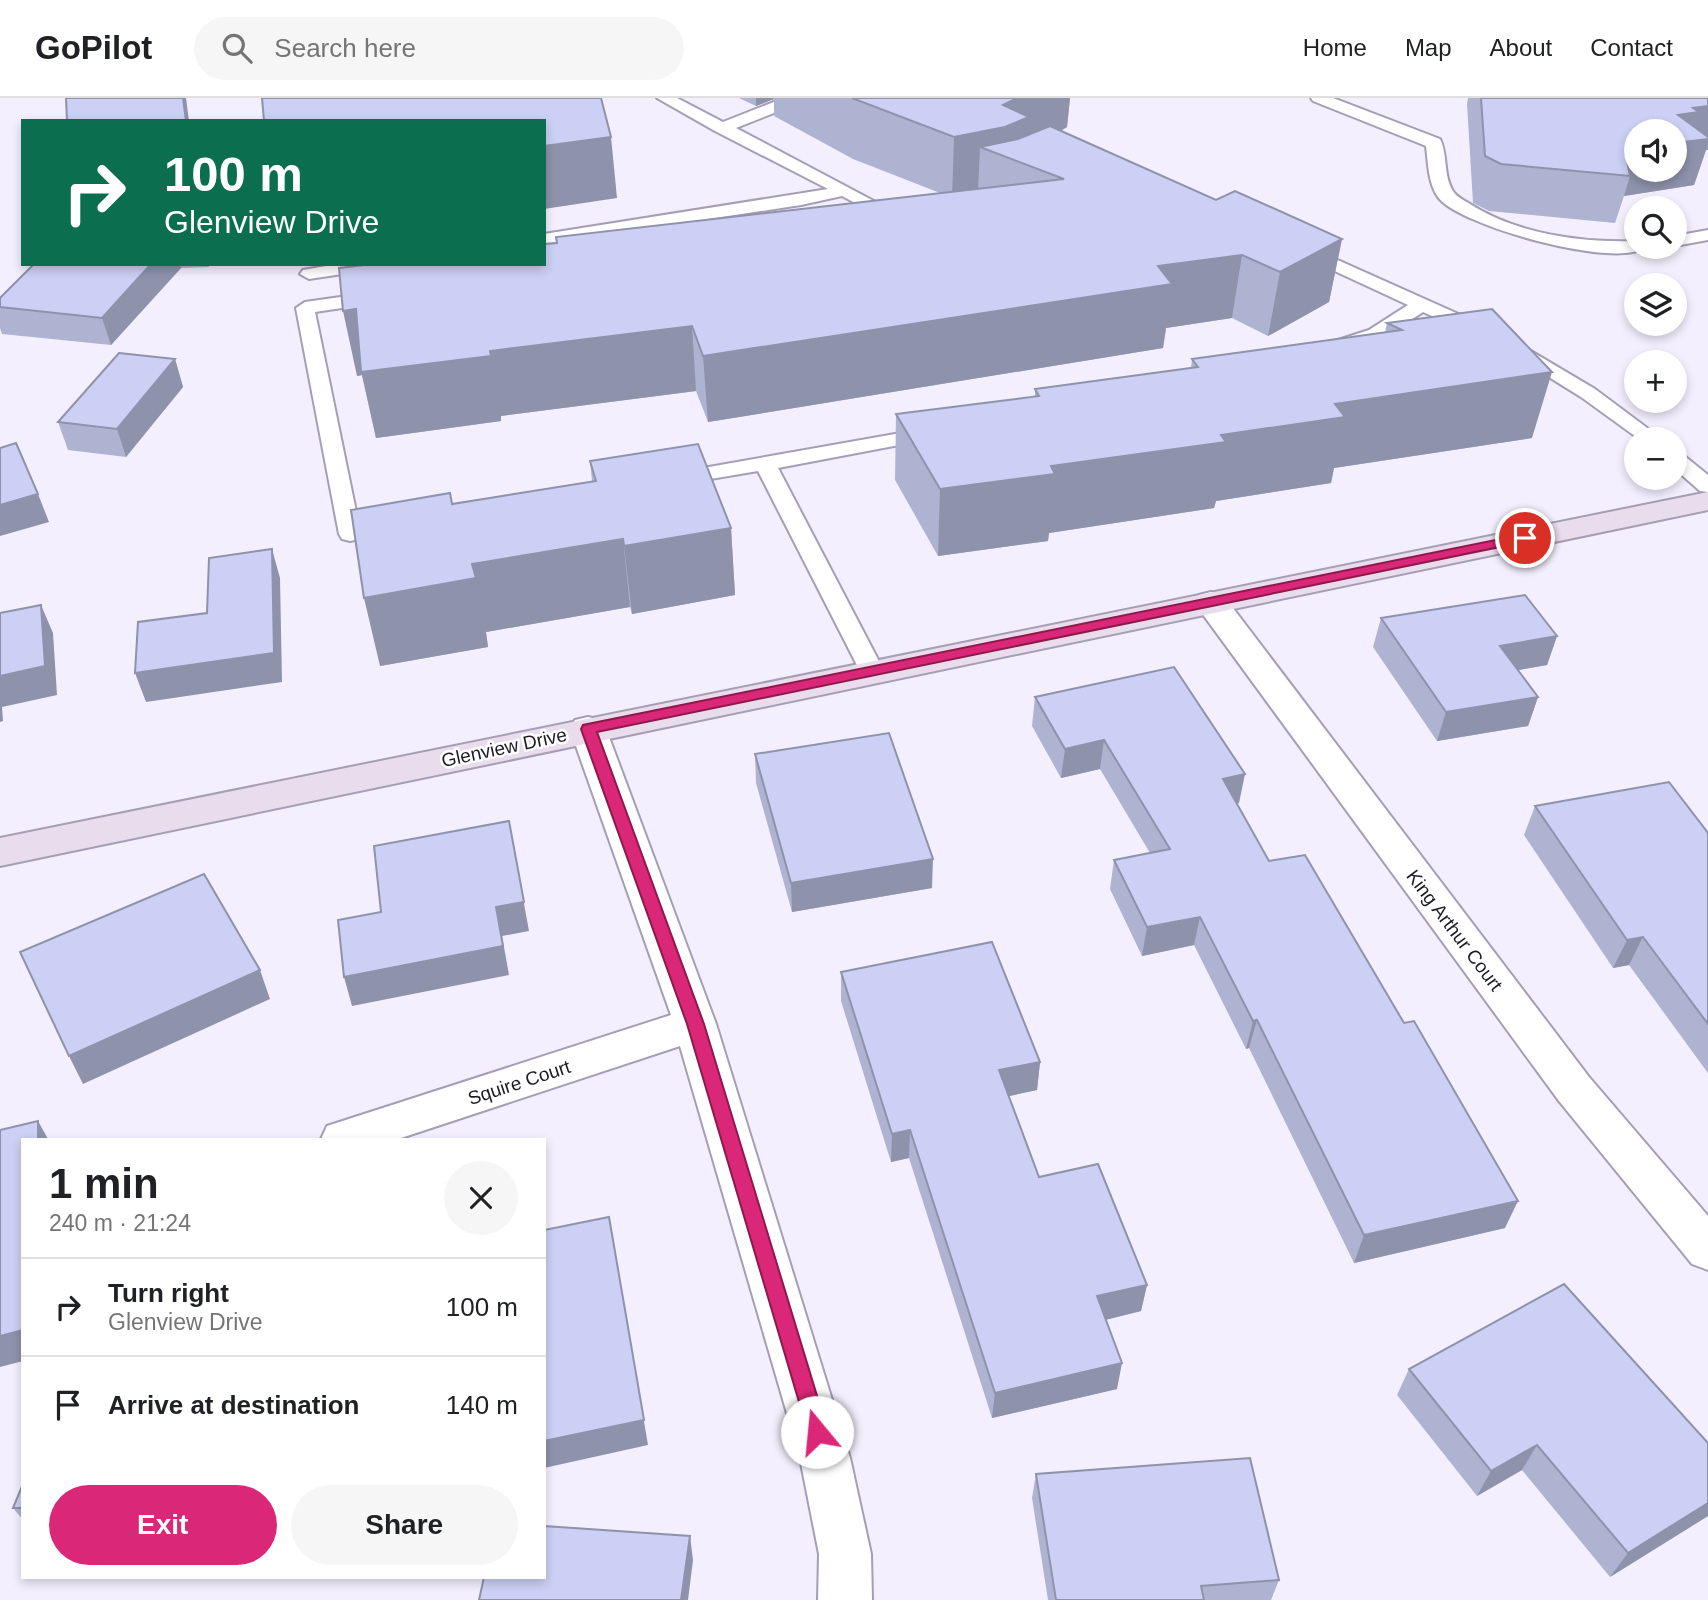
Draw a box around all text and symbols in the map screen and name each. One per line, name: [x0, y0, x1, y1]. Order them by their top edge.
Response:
search box: [194, 17, 684, 80]
text: GoPilot: [35, 29, 152, 66]
icon: search: [218, 29, 256, 67]
text: Search here: [274, 33, 416, 63]
text: Home: [1303, 34, 1367, 61]
text: Map: [1405, 34, 1452, 61]
text: About: [1490, 34, 1552, 61]
text: Contact: [1590, 34, 1673, 61]
map controls: [1624, 119, 1687, 490]
button: sound: [1624, 119, 1687, 182]
icon: right: [49, 147, 140, 238]
text: 100 m: [164, 147, 303, 201]
button: search: [1624, 196, 1687, 259]
text: Glenview Drive: [164, 204, 379, 240]
button: layers: [1624, 273, 1687, 336]
button: +: [1624, 350, 1687, 413]
button: −: [1624, 427, 1687, 490]
pin: [1495, 508, 1555, 568]
icon: arrive: [1506, 519, 1544, 557]
street label: Glenview Drive: [439, 724, 569, 771]
street label: King Arthur Court: [1402, 866, 1507, 995]
street label: Squire Court: [465, 1056, 574, 1109]
text: 1 min: [49, 1160, 159, 1207]
button: close: [444, 1161, 518, 1235]
text: 240 m · 21:24: [49, 1210, 191, 1236]
text: Turn right: [108, 1278, 229, 1308]
icon: right: [49, 1288, 87, 1326]
text: 100 m: [446, 1292, 518, 1322]
text: Glenview Drive: [108, 1309, 263, 1335]
icon: arrive: [49, 1386, 87, 1424]
text: Arrive at destination: [108, 1390, 359, 1420]
text: 140 m: [446, 1390, 518, 1420]
position arrow: [780, 1395, 854, 1469]
button: Exit: [49, 1485, 277, 1565]
button: Share: [291, 1485, 518, 1565]

